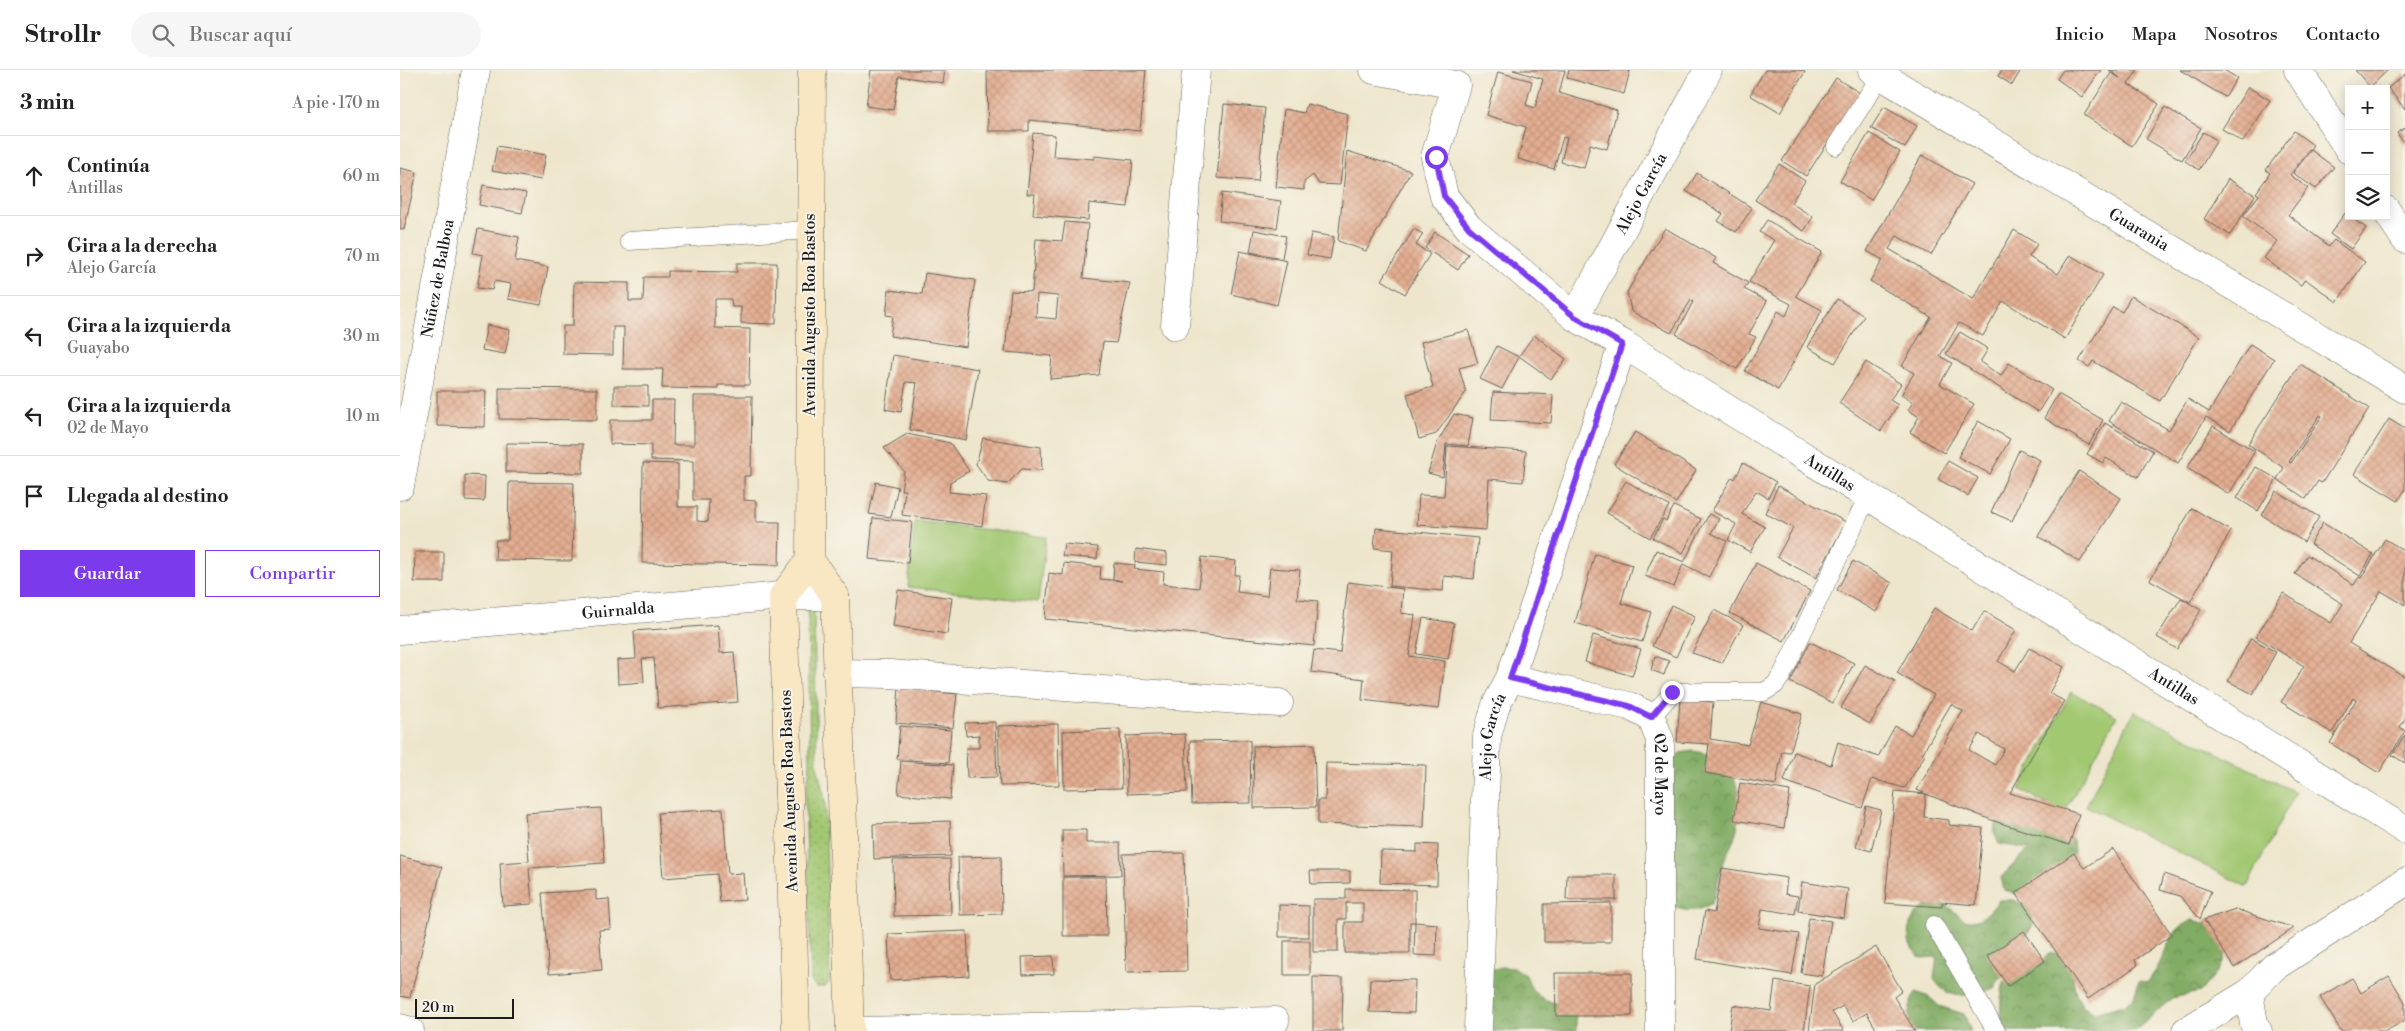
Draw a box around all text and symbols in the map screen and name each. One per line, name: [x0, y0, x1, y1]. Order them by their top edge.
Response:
search box: [131, 12, 481, 57]
text: Strollr: [25, 20, 101, 50]
icon: search: [149, 21, 177, 49]
text: Buscar aquí: [189, 23, 292, 47]
text: Inicio: [2055, 23, 2104, 46]
text: Mapa: [2132, 23, 2177, 46]
text: Nosotros: [2205, 23, 2278, 46]
text: Contacto: [2306, 23, 2380, 46]
map controls: [2345, 85, 2390, 220]
button: +: [2345, 85, 2390, 130]
text: 3 min: [20, 90, 75, 116]
text: A pie · 170 m: [292, 93, 380, 113]
button: −: [2345, 130, 2390, 175]
route start: [1425, 146, 1448, 169]
street label: Alejo García: [1611, 149, 1672, 239]
text: Continúa: [67, 154, 150, 178]
icon: ahead: [20, 162, 48, 190]
text: 60 m: [342, 166, 380, 186]
button: layers: [2345, 175, 2390, 220]
text: Antillas: [67, 178, 123, 198]
street label: Guarania: [2105, 204, 2173, 256]
street label: Avenida Augusto Roa Bastos: [800, 214, 820, 417]
street label: Núñez de Balboa: [417, 217, 459, 339]
text: Gira a la derecha: [67, 234, 217, 258]
icon: right: [20, 242, 48, 270]
text: 70 m: [344, 246, 380, 266]
text: Alejo García: [67, 258, 156, 278]
text: Gira a la izquierda: [67, 314, 231, 338]
icon: left: [20, 322, 48, 350]
text: 30 m: [343, 326, 380, 346]
text: Guayabo: [67, 338, 130, 358]
text: Gira a la izquierda: [67, 394, 231, 418]
icon: left: [20, 402, 48, 430]
text: 10 m: [346, 406, 380, 426]
text: 02 de Mayo: [67, 418, 149, 438]
street label: Antillas: [1800, 449, 1859, 496]
icon: arrive: [20, 482, 48, 510]
text: Llegada al destino: [67, 484, 229, 508]
button: Guardar: [20, 550, 195, 597]
button: Compartir: [205, 550, 380, 597]
street label: Guirnalda: [581, 597, 656, 624]
street label: Antillas: [2144, 662, 2203, 710]
route end: [1661, 681, 1684, 704]
street label: Avenida Augusto Roa Bastos: [775, 689, 803, 894]
street label: Alejo García: [1476, 689, 1511, 782]
street label: 02 de Mayo: [1648, 730, 1671, 815]
scale bar: [415, 996, 514, 1019]
text: 20 m: [422, 999, 454, 1017]

